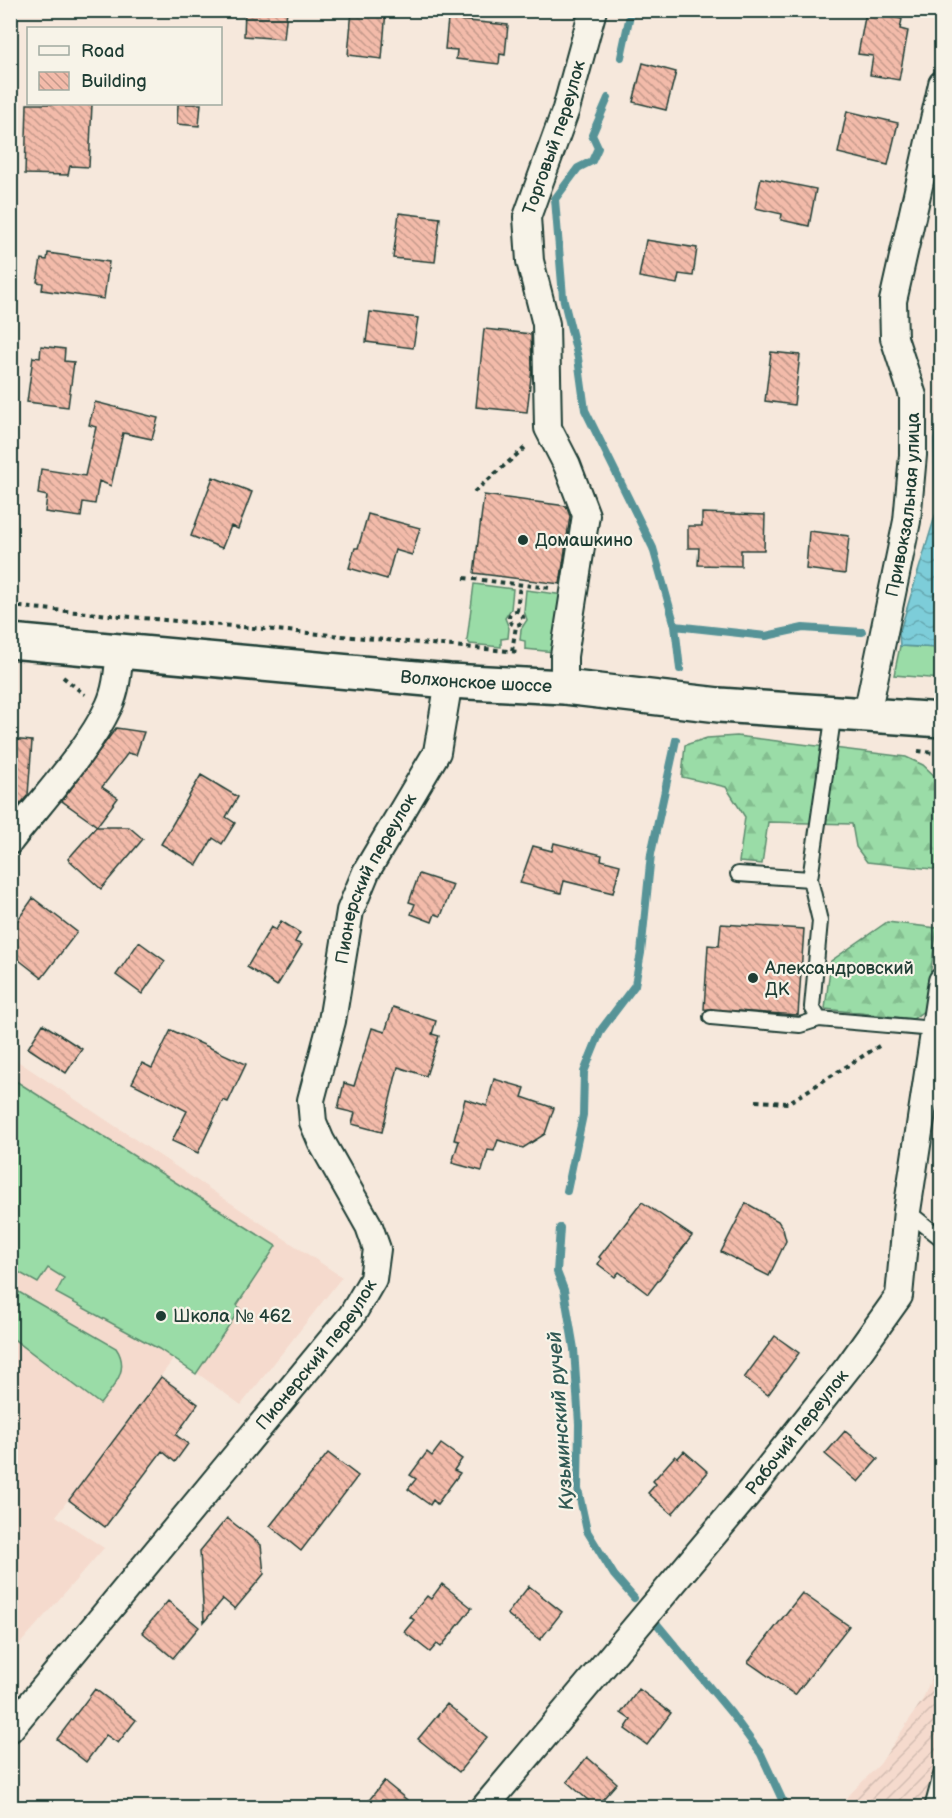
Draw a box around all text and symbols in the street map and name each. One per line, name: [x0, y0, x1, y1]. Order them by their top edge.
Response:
legend: [27, 27, 222, 105]
text: Road: [81, 41, 125, 62]
street label: Торговый переулок: [519, 58, 590, 218]
text: Building: [81, 71, 147, 92]
street label: Привокзальная улица: [882, 412, 924, 599]
place label: Домашкино: [535, 530, 633, 551]
marker: Домашкино: [516, 533, 530, 547]
street label: Волхонское шоссе: [399, 667, 553, 697]
street label: Пионерский переулок: [332, 789, 421, 965]
place label: Александровский ДК: [764, 958, 914, 1000]
marker: Александровский ДК: [746, 971, 760, 985]
street label: Пионерский переулок: [252, 1275, 382, 1434]
place label: Школа № 462: [173, 1306, 292, 1327]
marker: Школа № 462: [154, 1309, 168, 1323]
water label: Кузьминский ручей: [543, 1330, 579, 1511]
street label: Рабочий переулок: [741, 1365, 853, 1499]

